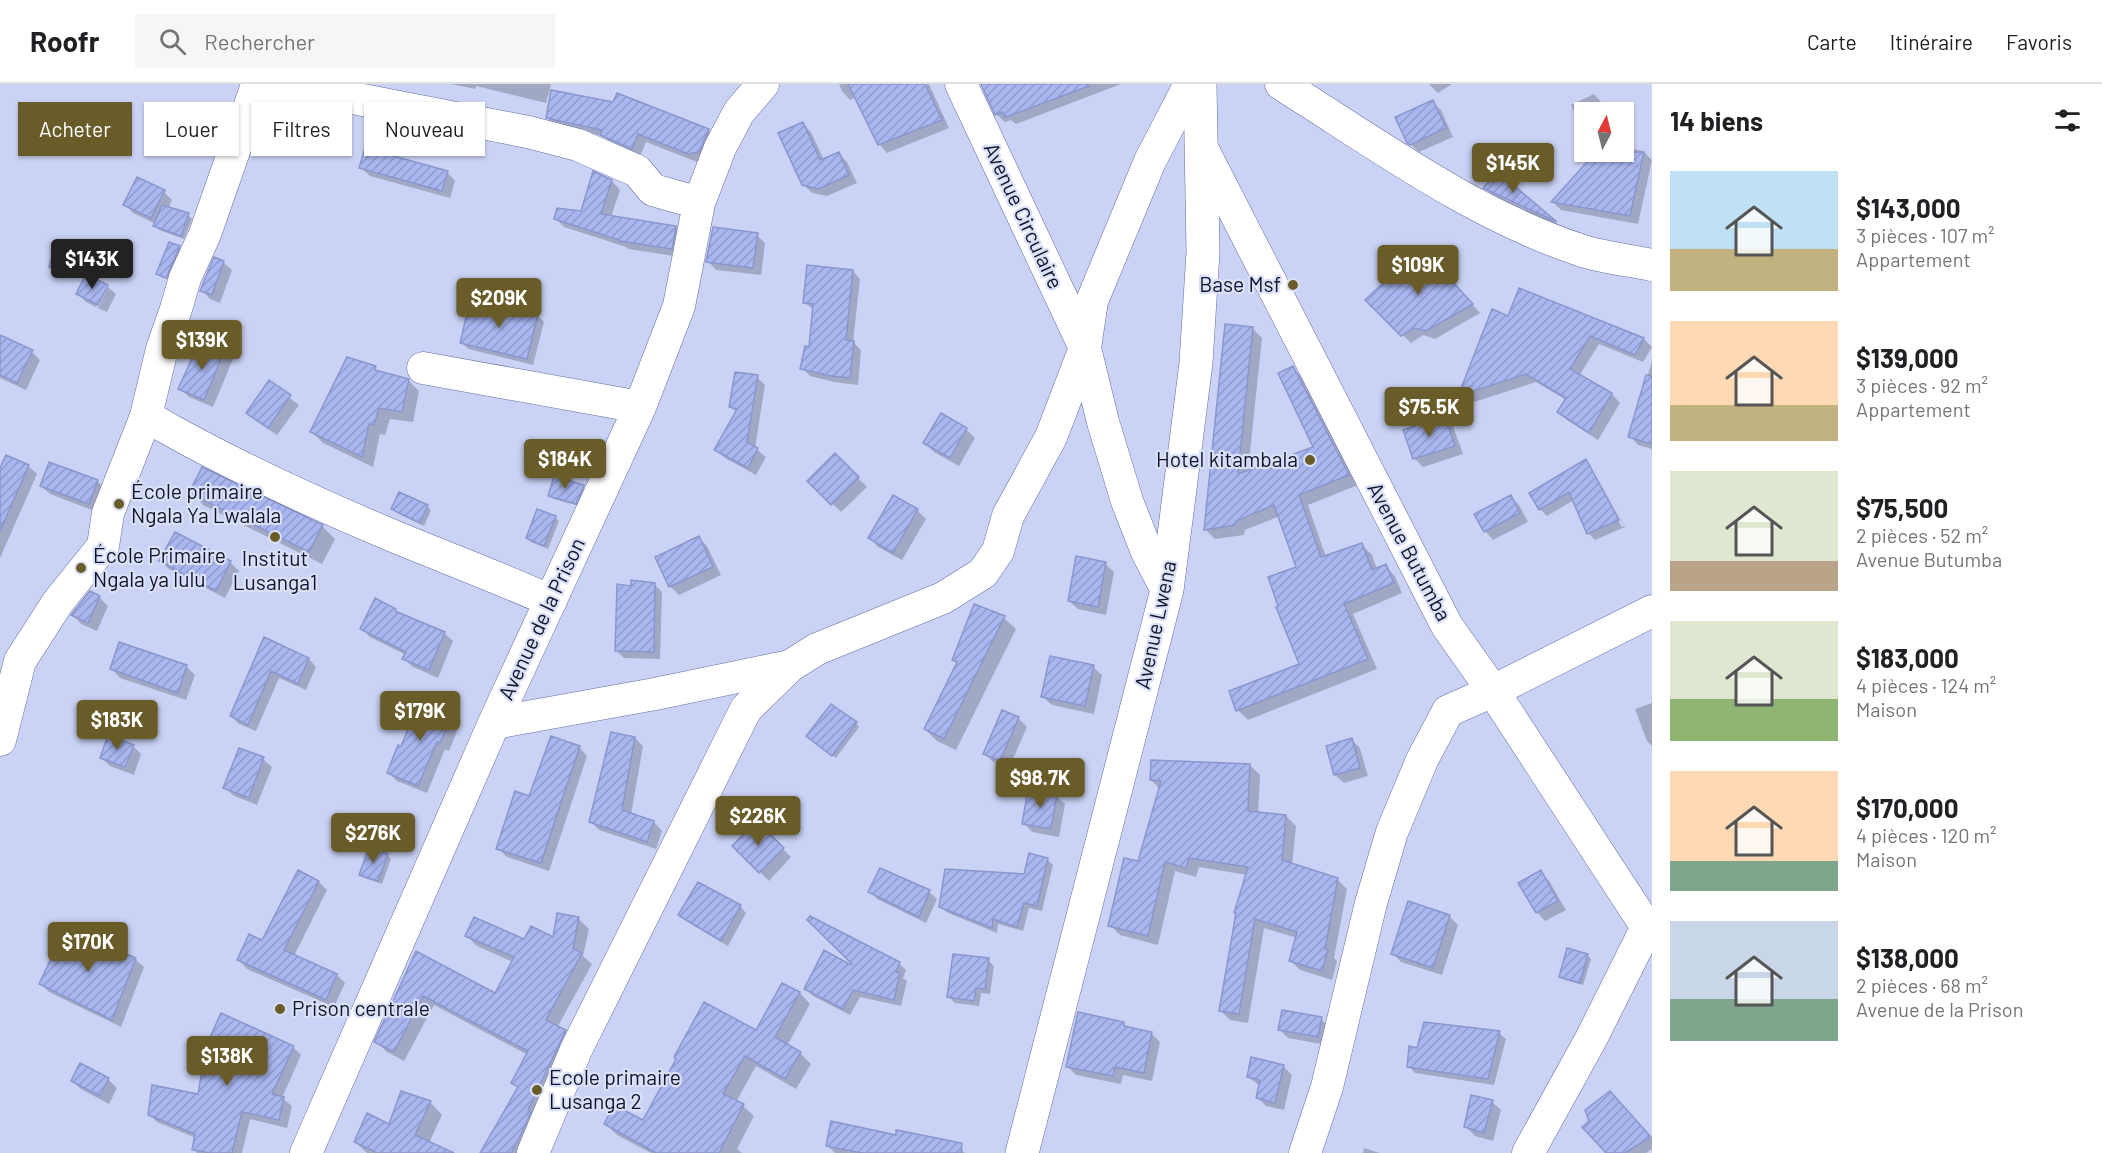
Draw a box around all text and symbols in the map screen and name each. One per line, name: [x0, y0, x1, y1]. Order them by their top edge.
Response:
search box: [135, 14, 555, 68]
text: Roofr: [30, 24, 99, 58]
icon: search: [156, 25, 189, 58]
text: Rechercher: [204, 28, 315, 54]
text: Carte: [1807, 29, 1857, 54]
text: Itinéraire: [1890, 29, 1973, 54]
text: Favoris: [2006, 29, 2072, 54]
chip: Acheter: [18, 102, 132, 156]
chip: Louer: [144, 102, 239, 156]
chip: Filtres: [251, 102, 352, 156]
chip: Nouveau: [364, 102, 485, 156]
north arrow: [1574, 102, 1634, 162]
map controls: [1574, 102, 1634, 162]
icon: filters: [2051, 104, 2084, 137]
text: 14 biens: [1670, 105, 1763, 136]
street label: Avenue Circulaire: [980, 138, 1069, 292]
pin: $145K: [1471, 143, 1555, 194]
text: $145K: [1486, 150, 1540, 174]
text: $143,000: [1856, 192, 1961, 223]
icon: home: [1718, 195, 1790, 267]
text: 3 pièces · 107 m²: [1856, 223, 1995, 247]
pin: $143K: [50, 239, 134, 290]
pin: $109K: [1376, 245, 1460, 296]
text: $143K: [65, 246, 119, 270]
text: Appartement: [1856, 247, 1971, 271]
text: $109K: [1391, 252, 1445, 276]
place label: Base Msf: [1199, 271, 1281, 296]
pin: $209K: [457, 278, 541, 329]
marker: Base Msf: [1286, 278, 1300, 292]
text: $209K: [470, 285, 528, 309]
pin: $139K: [160, 320, 244, 371]
text: $139K: [176, 327, 228, 351]
text: $139,000: [1856, 342, 1959, 373]
icon: home: [1718, 345, 1790, 417]
text: 3 pièces · 92 m²: [1856, 373, 1988, 397]
pin: $75.5K: [1380, 387, 1478, 438]
text: $75.5K: [1399, 394, 1459, 418]
text: Appartement: [1856, 397, 1971, 421]
pin: $184K: [523, 439, 607, 490]
text: $184K: [538, 446, 592, 470]
place label: Hotel kitambala: [1156, 446, 1298, 471]
marker: Hotel kitambala: [1303, 453, 1317, 467]
place label: École primaire Ngala Ya Lwalala: [131, 478, 281, 527]
street label: Avenue Butumba: [1363, 478, 1457, 625]
text: $75,500: [1856, 492, 1948, 523]
icon: home: [1718, 495, 1790, 567]
marker: École primaire Ngala Ya Lwalala: [112, 497, 126, 511]
text: 2 pièces · 52 m²: [1856, 523, 1988, 547]
marker: Institut Lusanga1: [268, 530, 282, 544]
street label: Avenue de la Prison: [492, 533, 589, 703]
place label: École Primaire Ngala ya lulu: [93, 542, 226, 591]
place label: Institut Lusanga1: [233, 545, 317, 594]
text: Avenue Butumba: [1856, 547, 2002, 571]
street label: Avenue Lwena: [1129, 558, 1180, 691]
marker: École Primaire Ngala ya lulu: [74, 561, 88, 575]
text: $183,000: [1856, 642, 1959, 673]
icon: home: [1718, 645, 1790, 717]
text: 4 pièces · 124 m²: [1856, 673, 1996, 697]
pin: $179K: [378, 691, 462, 742]
text: Maison: [1856, 697, 1917, 721]
text: $179K: [394, 698, 446, 722]
pin: $183K: [75, 700, 159, 751]
text: $183K: [91, 707, 143, 731]
pin: $98.7K: [991, 758, 1089, 809]
text: $98.7K: [1010, 765, 1070, 789]
text: $170,000: [1856, 792, 1958, 823]
icon: home: [1718, 795, 1790, 867]
pin: $226K: [716, 796, 800, 847]
text: $226K: [729, 803, 787, 827]
pin: $276K: [331, 813, 415, 864]
text: $276K: [345, 820, 401, 844]
text: 4 pièces · 120 m²: [1856, 823, 1997, 847]
text: Maison: [1856, 847, 1917, 871]
pin: $170K: [46, 922, 130, 973]
text: $170K: [62, 929, 114, 953]
text: $138,000: [1856, 942, 1959, 973]
icon: home: [1718, 945, 1790, 1017]
text: 2 pièces · 68 m²: [1856, 973, 1988, 997]
place label: Prison centrale: [292, 995, 430, 1020]
text: Avenue de la Prison: [1856, 997, 2023, 1021]
marker: Prison centrale: [273, 1002, 287, 1016]
pin: $138K: [185, 1036, 269, 1087]
text: $138K: [201, 1043, 253, 1067]
place label: Ecole primaire Lusanga 2: [549, 1064, 681, 1113]
marker: Ecole primaire Lusanga 2: [530, 1083, 544, 1097]

